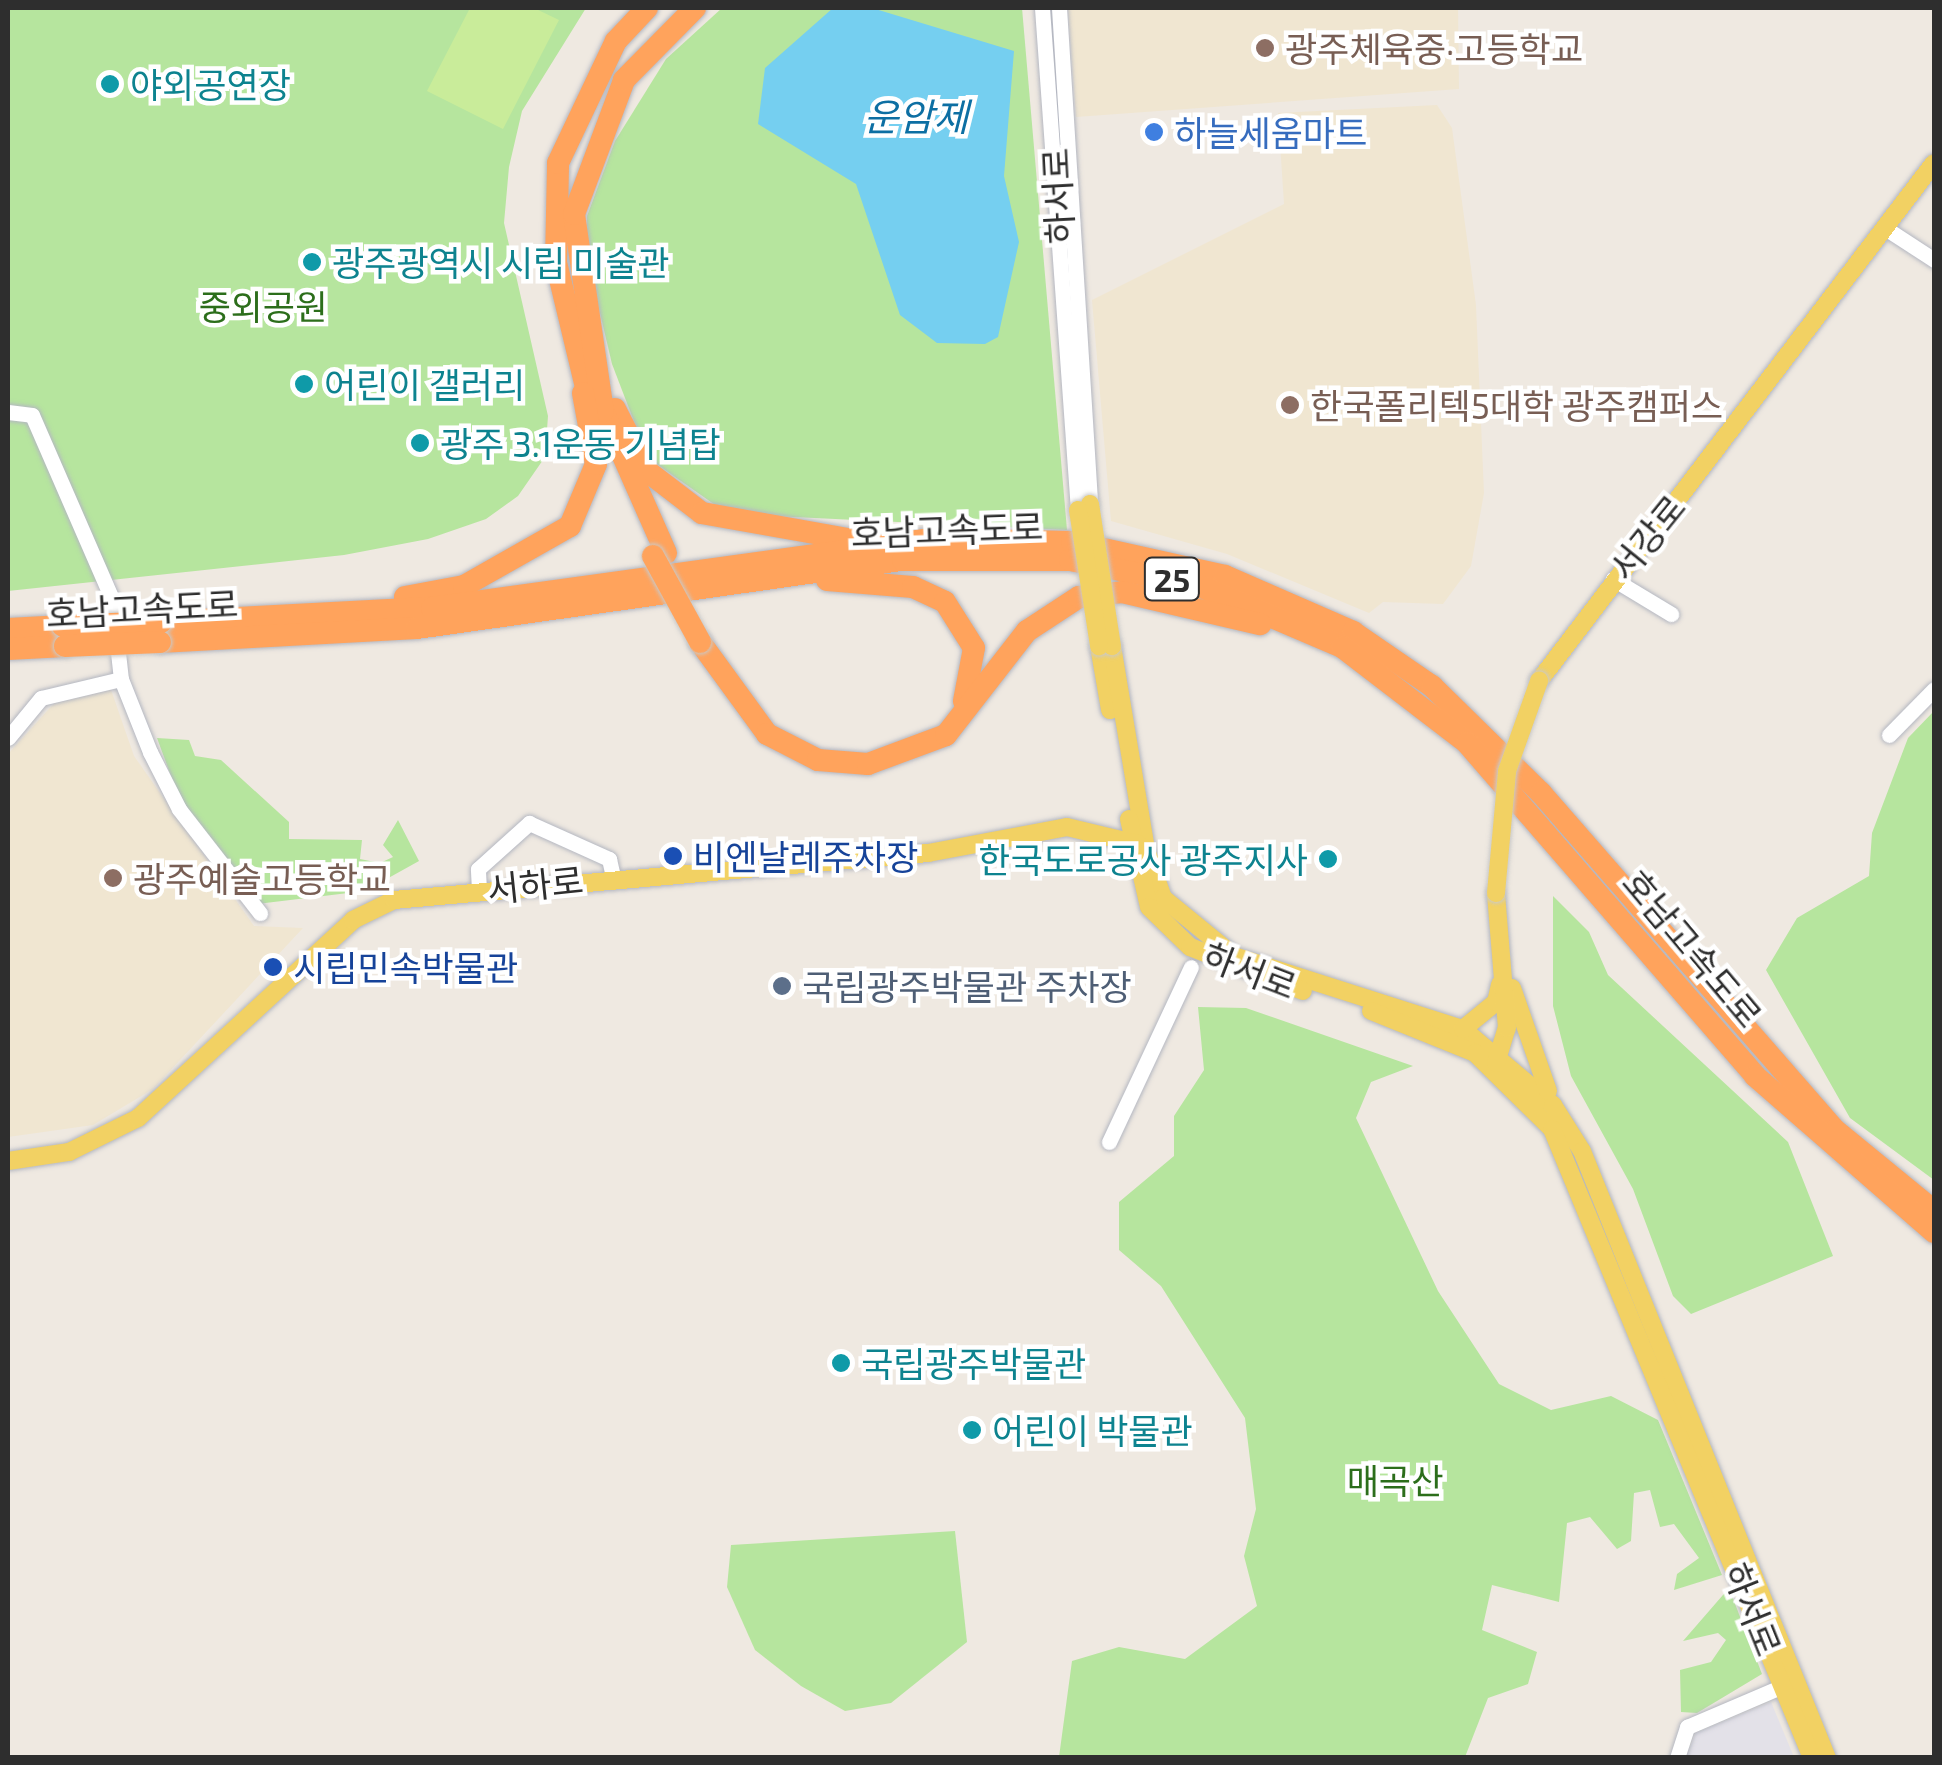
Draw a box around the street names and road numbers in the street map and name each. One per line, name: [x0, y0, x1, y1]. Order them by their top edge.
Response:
street label: 하서로: [1034, 147, 1080, 245]
street label: 서강로: [1600, 486, 1694, 588]
street label: 호남고속도로: [850, 505, 1044, 553]
road number: 25: [1142, 552, 1202, 606]
street label: 호남고속도로: [44, 582, 240, 634]
street label: 서하로: [485, 858, 585, 910]
street label: 호남고속도로: [1615, 861, 1771, 1035]
street label: 하서로: [1197, 933, 1303, 1007]
street label: 하서로: [1715, 1556, 1791, 1662]

